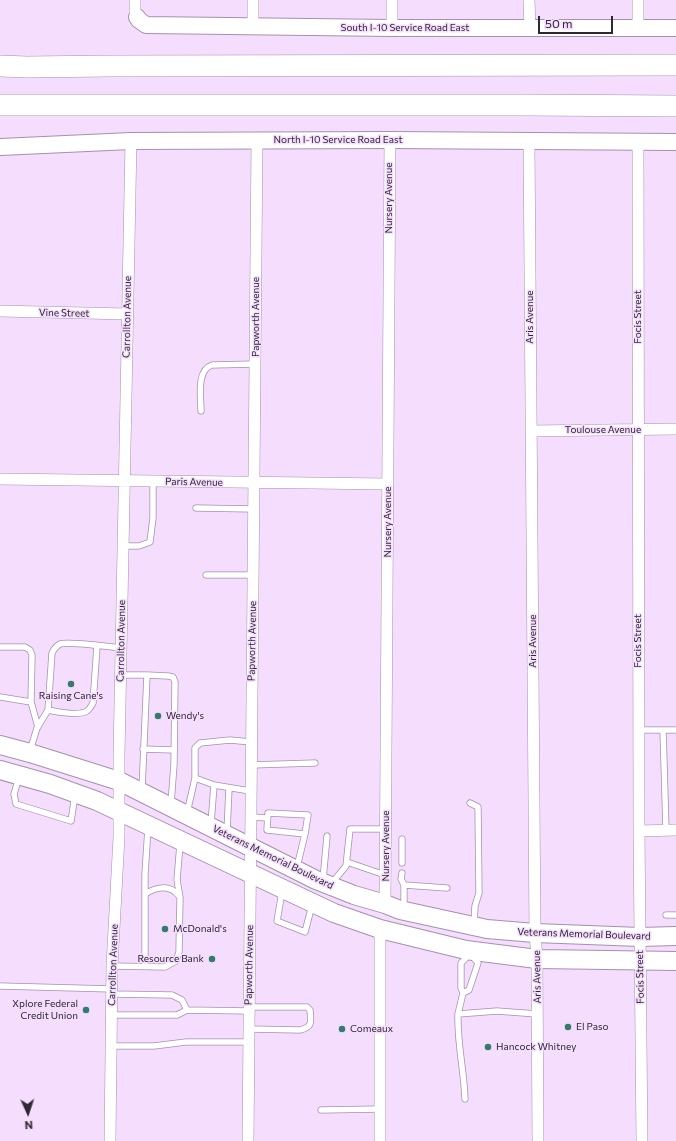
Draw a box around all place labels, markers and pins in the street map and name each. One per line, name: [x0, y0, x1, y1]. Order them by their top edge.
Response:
marker: Raising Cane's: [66, 679, 76, 689]
place label: Raising Cane's: [39, 690, 103, 702]
place label: Wendy's: [166, 710, 204, 722]
marker: Wendy's: [153, 711, 163, 721]
place label: McDonald's: [173, 923, 227, 935]
marker: McDonald's: [160, 924, 170, 934]
place label: Resource Bank: [137, 953, 204, 965]
marker: Resource Bank: [207, 954, 217, 964]
place label: Xplore Federal Credit Union: [12, 998, 78, 1022]
marker: Xplore Federal Credit Union: [81, 1005, 91, 1015]
place label: El Paso: [576, 1021, 608, 1033]
marker: El Paso: [563, 1022, 573, 1032]
place label: Comeaux: [350, 1023, 393, 1035]
marker: Comeaux: [337, 1024, 347, 1034]
place label: Hancock Whitney: [496, 1041, 576, 1053]
marker: Hancock Whitney: [483, 1042, 493, 1052]

